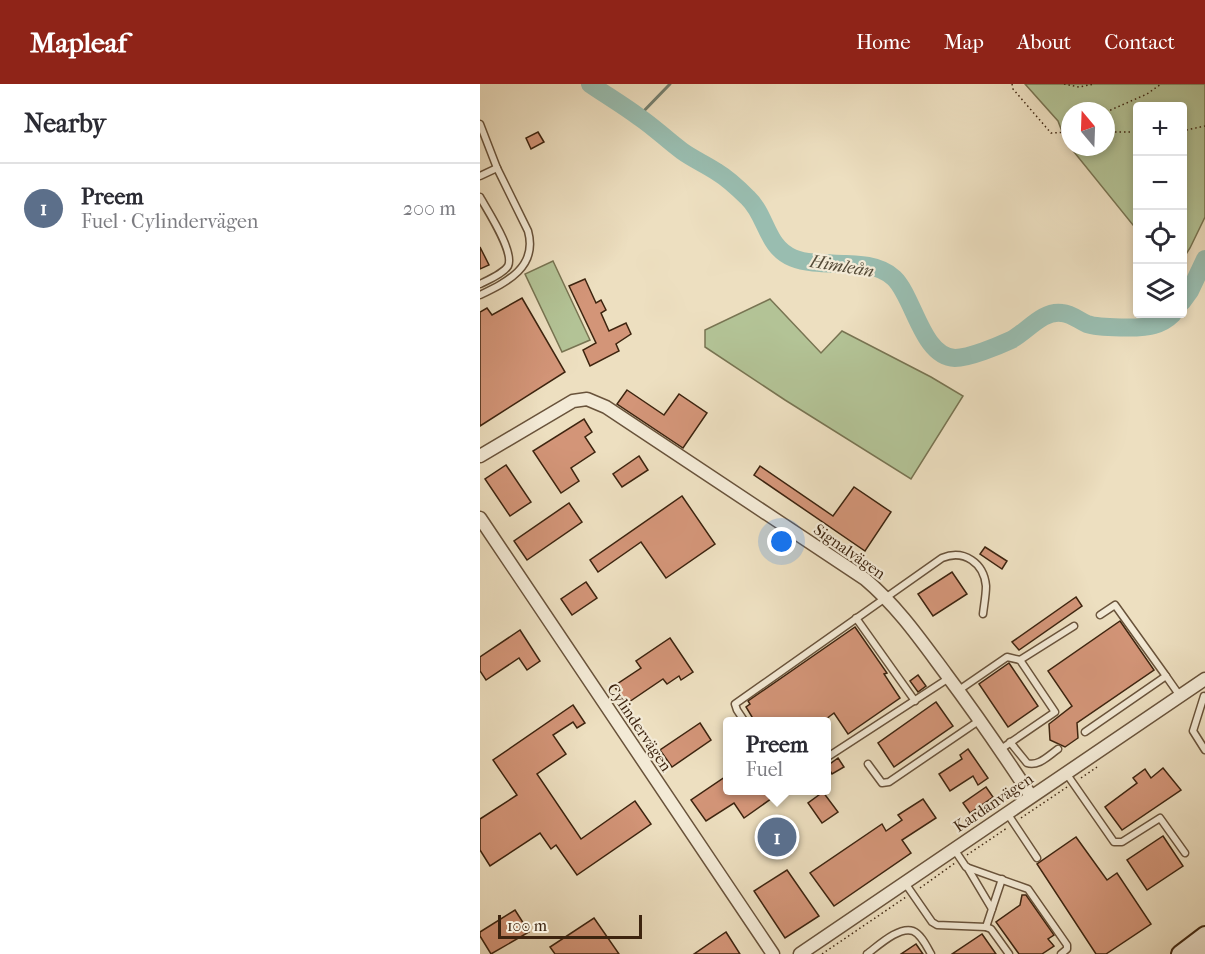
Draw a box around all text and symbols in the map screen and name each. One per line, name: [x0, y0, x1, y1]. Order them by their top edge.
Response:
text: Mapleaf: [30, 26, 127, 59]
text: Home: [856, 30, 911, 54]
text: Map: [944, 30, 984, 54]
text: About: [1017, 30, 1071, 54]
text: Contact: [1104, 30, 1175, 54]
north arrow: [1061, 102, 1115, 156]
map controls: [1133, 102, 1187, 318]
button: +: [1133, 102, 1187, 156]
text: Nearby: [24, 108, 106, 139]
button: −: [1133, 156, 1187, 210]
text: Preem: [81, 184, 144, 210]
text: 1: [40, 197, 47, 220]
text: 200 m: [403, 197, 456, 220]
text: Fuel · Cylindervägen: [81, 210, 258, 233]
button: locate: [1133, 210, 1187, 264]
water label: Himleån: [807, 251, 876, 282]
button: layers: [1133, 264, 1187, 318]
street label: Signalvägen: [810, 520, 890, 584]
your location: [767, 527, 796, 556]
street label: Cylindervägen: [603, 680, 676, 775]
popup: [723, 717, 831, 795]
text: Preem: [746, 732, 808, 758]
text: Fuel: [746, 758, 783, 781]
street label: Kardanvägen: [950, 768, 1037, 836]
pin: 1: [758, 814, 796, 860]
scale bar: [498, 912, 642, 940]
text: 100 m: [507, 916, 547, 935]

